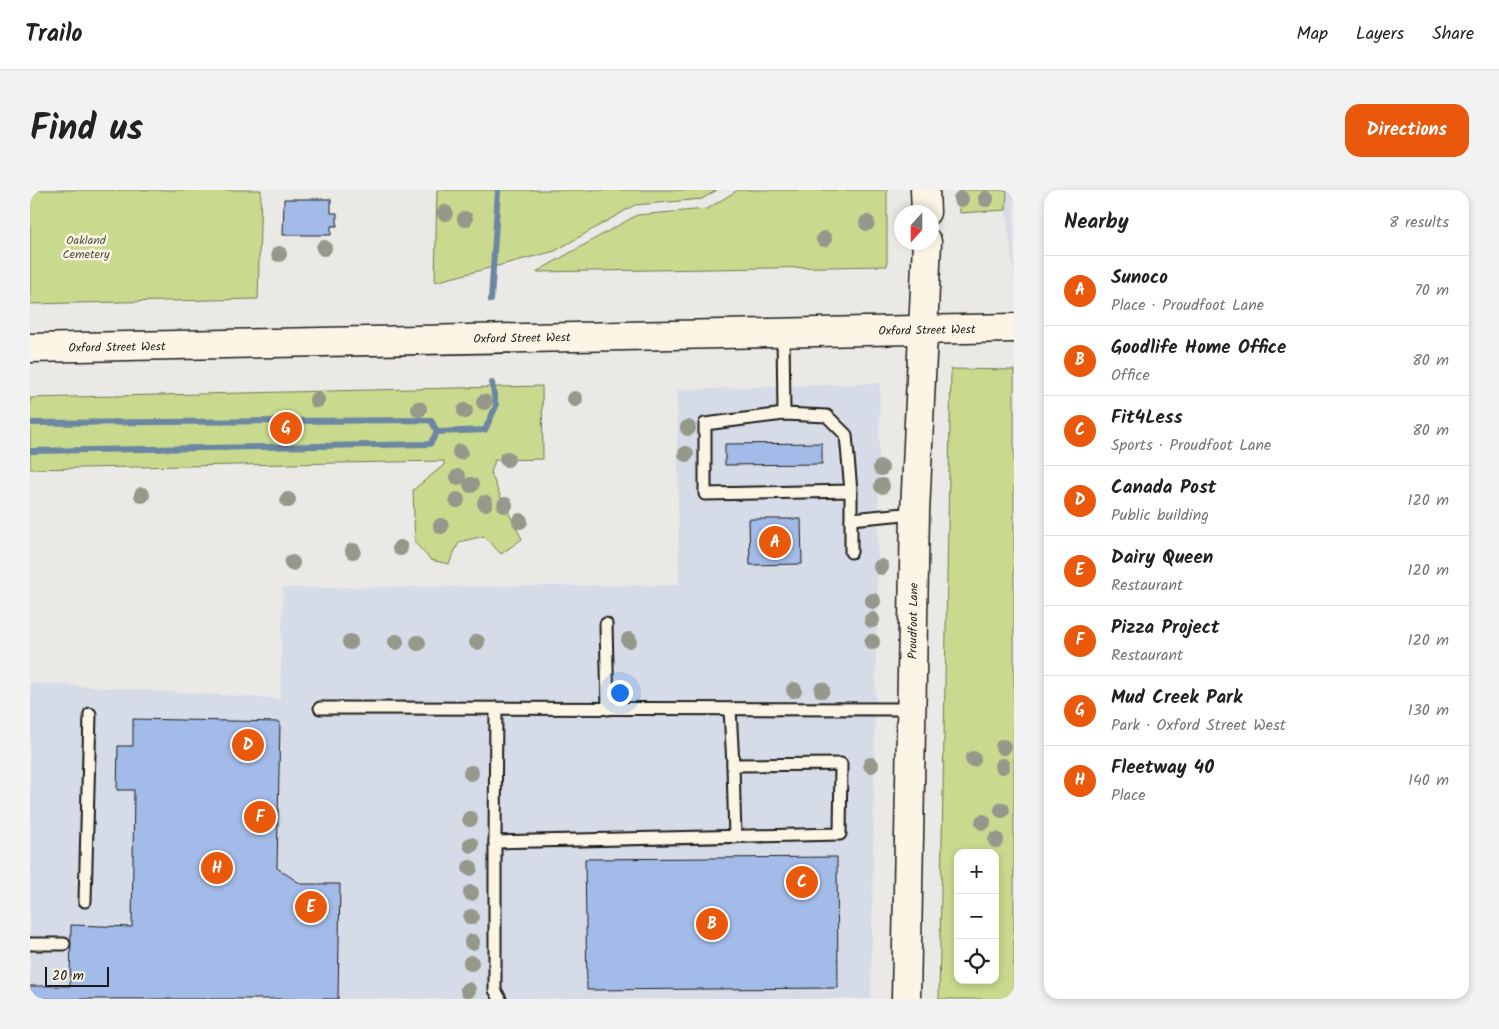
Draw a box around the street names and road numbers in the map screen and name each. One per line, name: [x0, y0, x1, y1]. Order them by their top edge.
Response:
street label: Oxford Street West: [878, 320, 976, 341]
street label: Oxford Street West: [473, 328, 571, 349]
street label: Oxford Street West: [68, 337, 166, 358]
street label: Proudfoot Lane: [903, 582, 924, 659]

